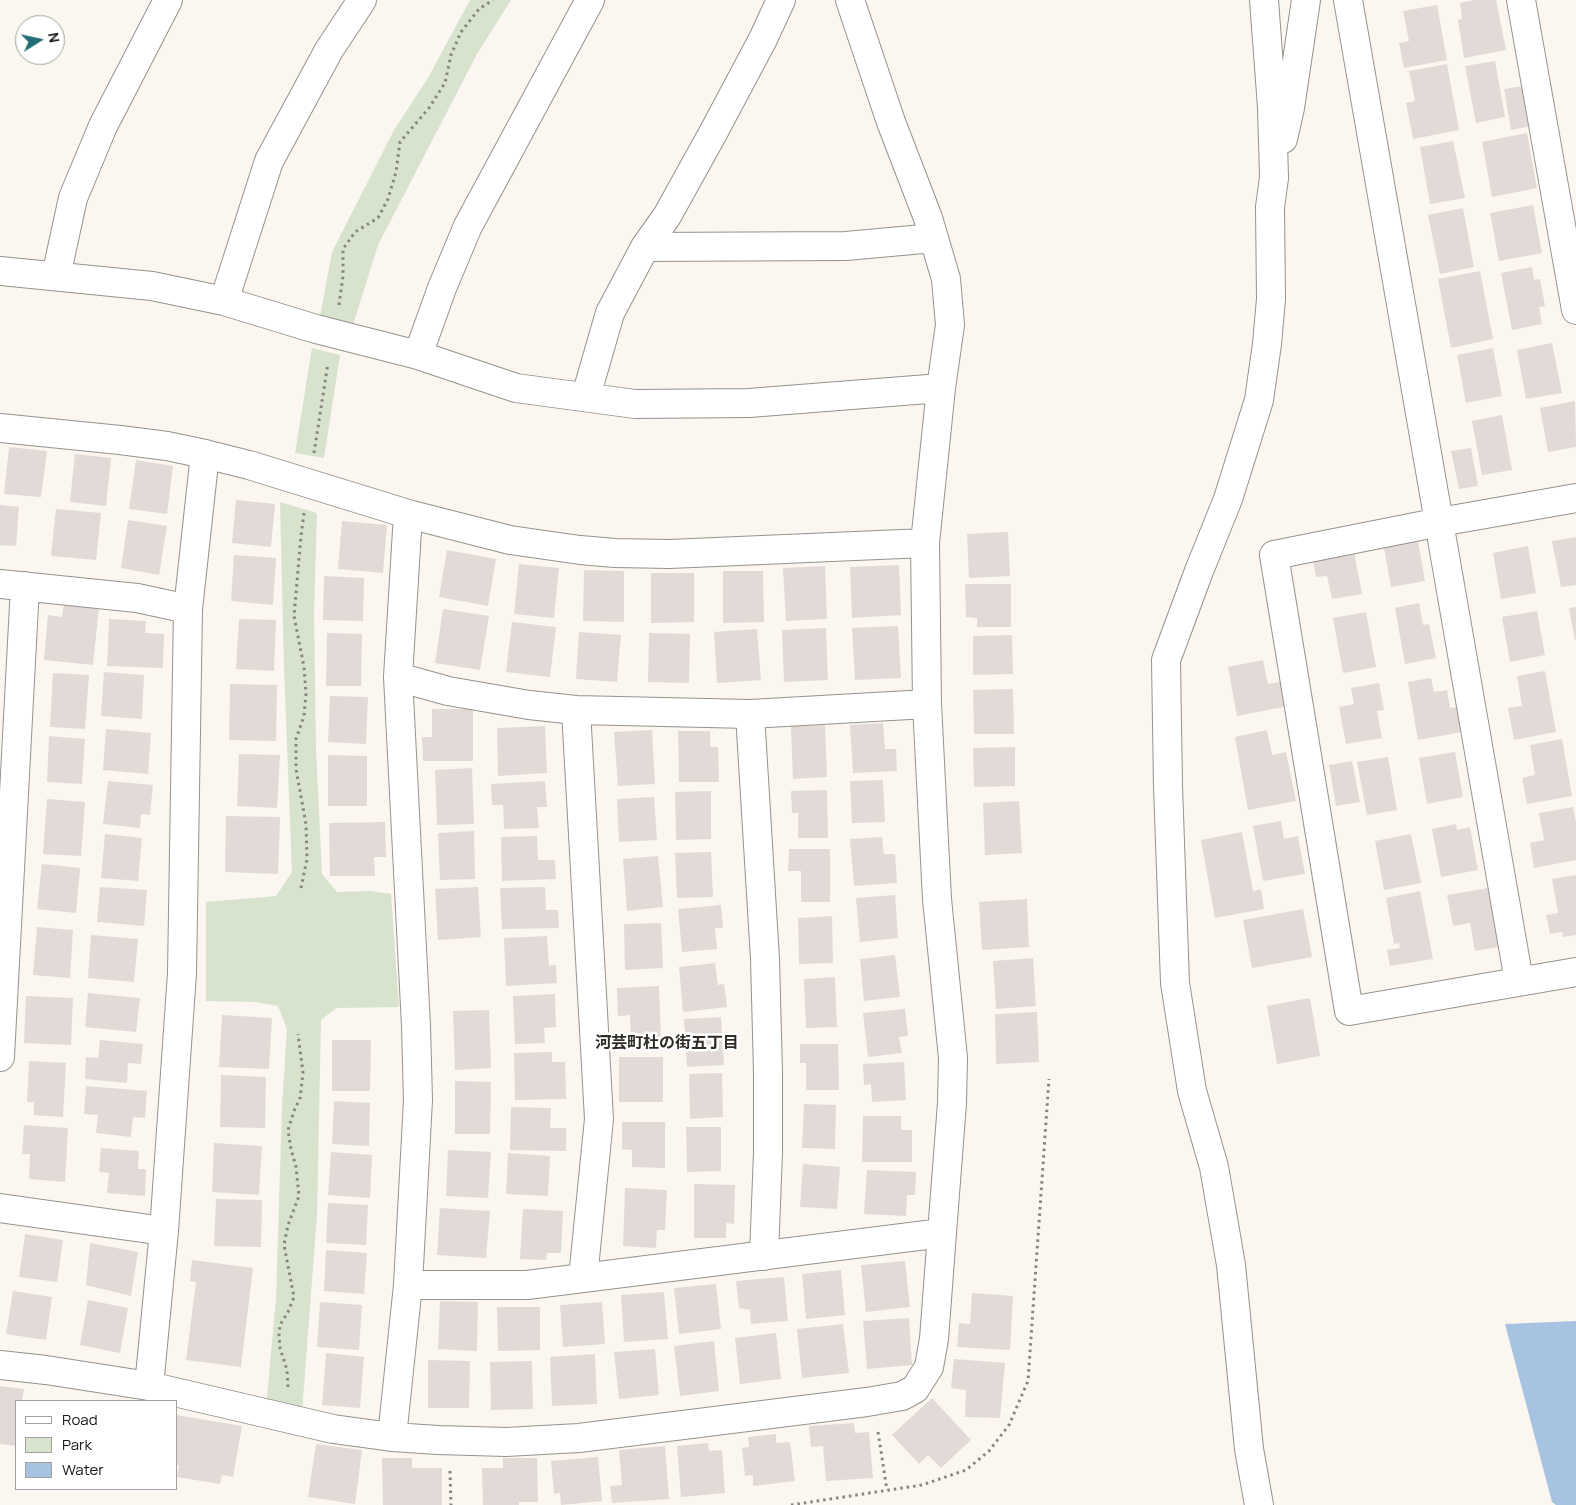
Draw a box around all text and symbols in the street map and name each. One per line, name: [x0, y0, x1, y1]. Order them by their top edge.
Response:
north arrow: [15, 15, 65, 65]
text: N: [44, 31, 65, 44]
district label: 河芸町杜の街五丁目: [595, 1034, 739, 1054]
legend: [15, 1400, 178, 1490]
text: Road: [62, 1409, 98, 1430]
text: Park: [62, 1434, 92, 1455]
text: Water: [62, 1459, 104, 1480]

